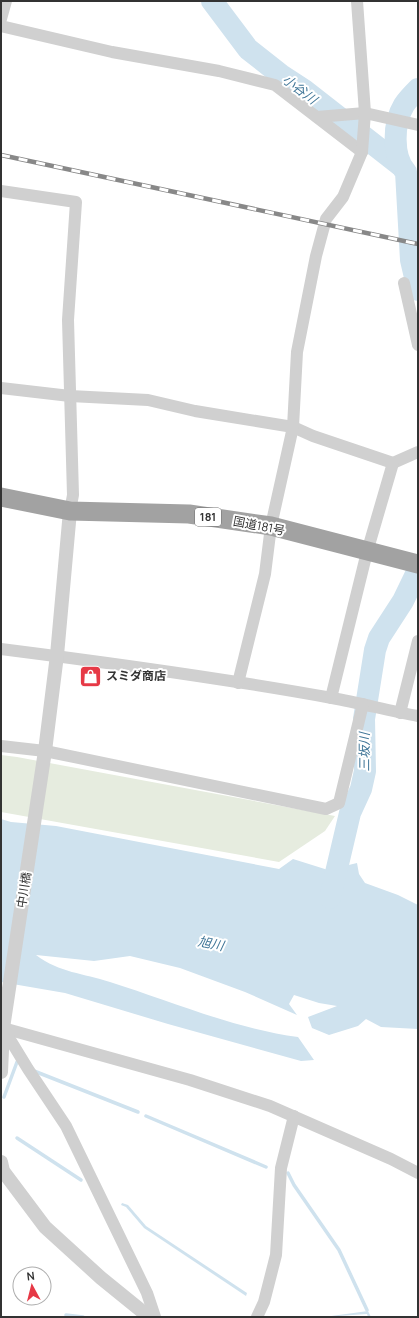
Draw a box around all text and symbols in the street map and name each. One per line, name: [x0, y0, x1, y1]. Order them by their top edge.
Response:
water label: 小谷川: [279, 70, 323, 109]
road number: 181: [195, 508, 221, 526]
street label: 国道181号: [232, 512, 286, 539]
shop icon: スミダ商店: [77, 663, 103, 689]
place label: スミダ商店: [106, 667, 166, 684]
water label: 三坂川: [355, 731, 373, 772]
street label: 中川橋: [12, 871, 35, 909]
water label: 旭川: [197, 932, 227, 955]
north arrow: [12, 1266, 52, 1306]
text: N: [26, 1268, 36, 1284]

